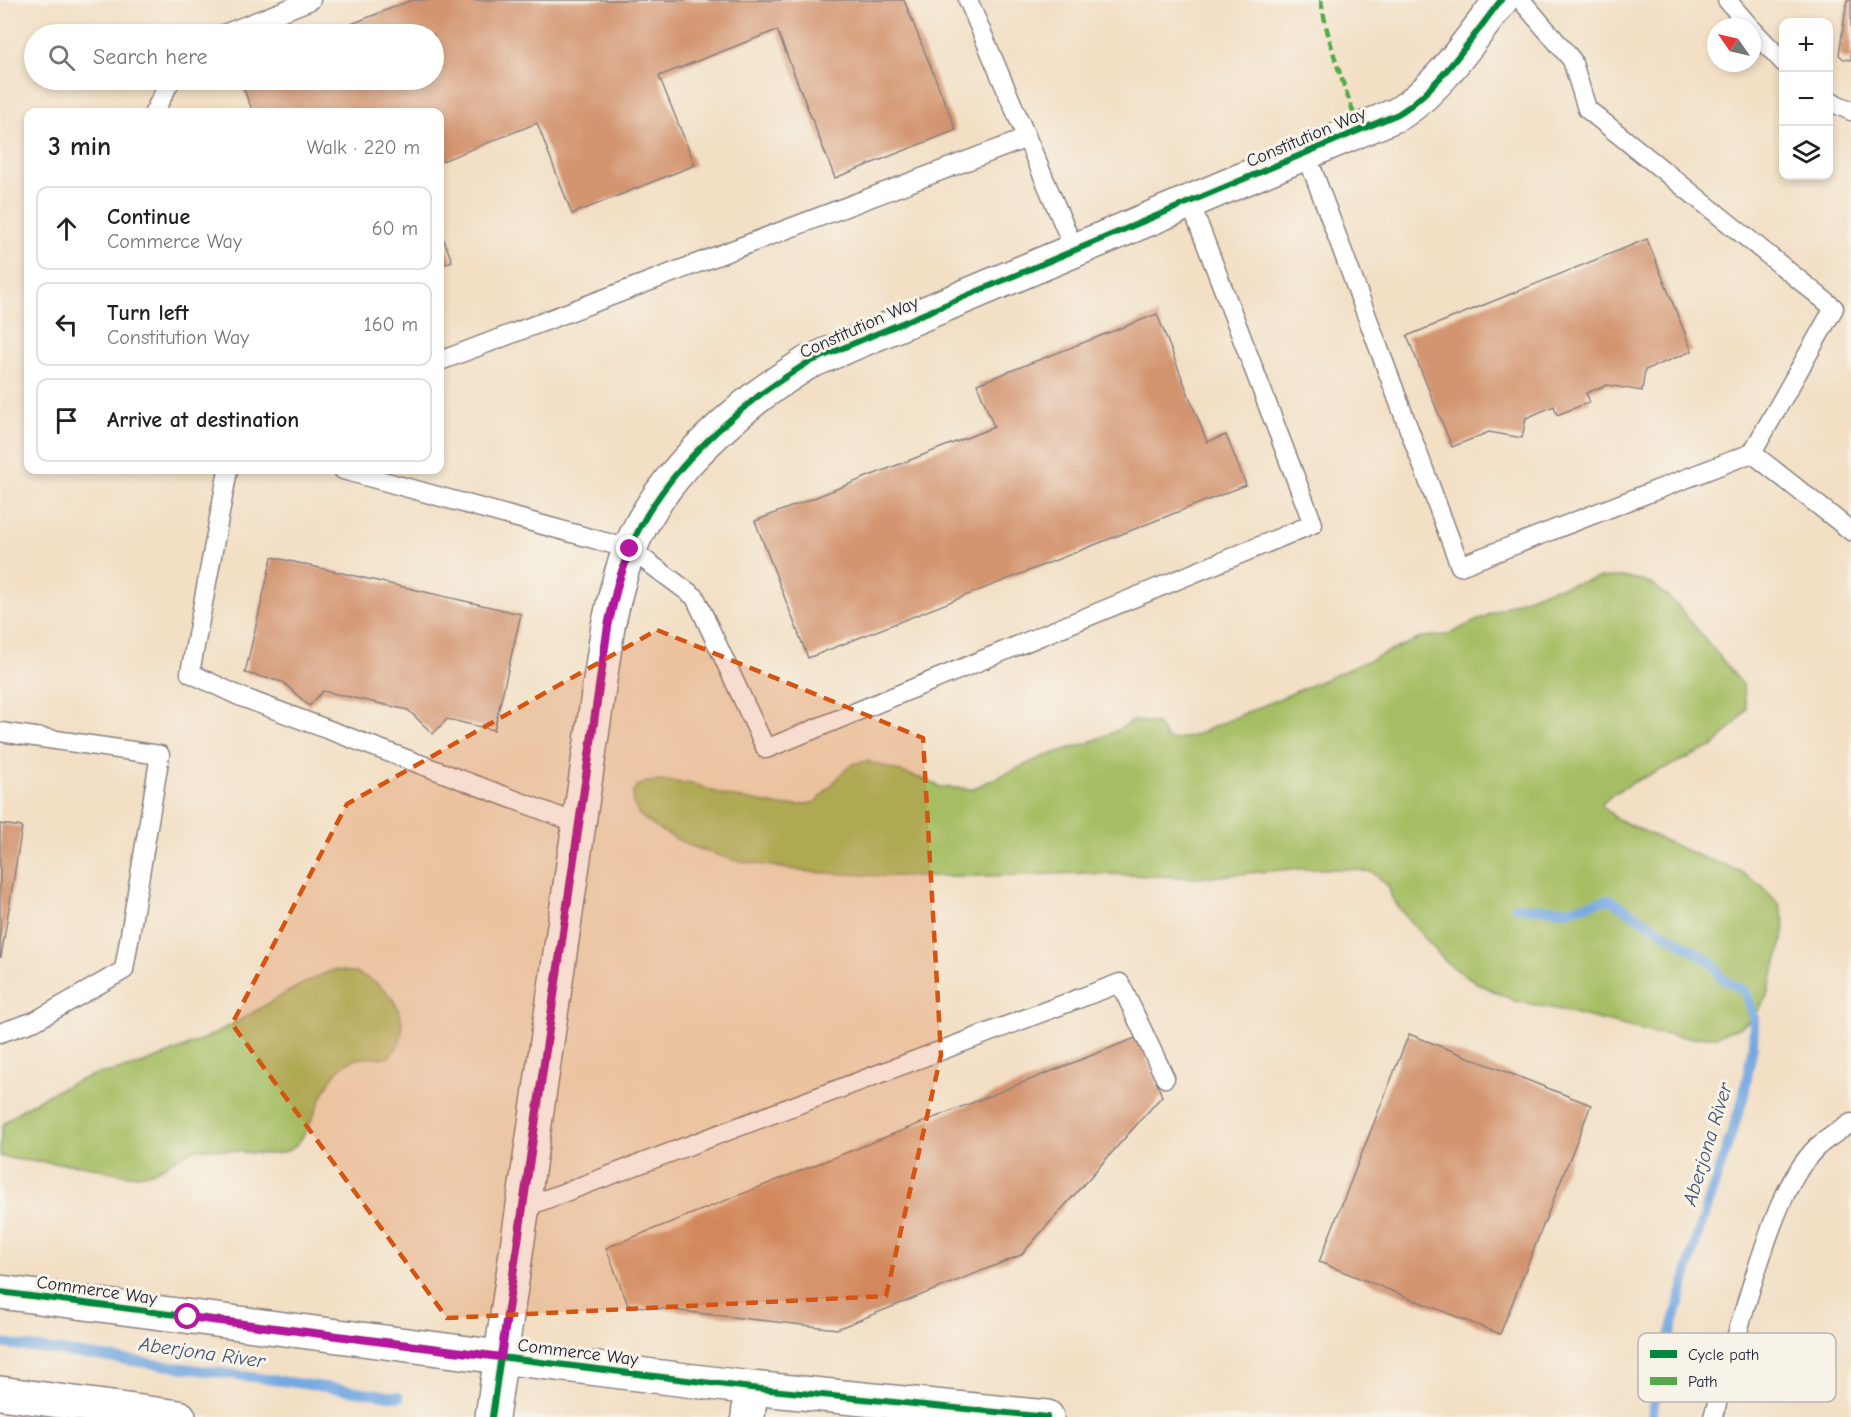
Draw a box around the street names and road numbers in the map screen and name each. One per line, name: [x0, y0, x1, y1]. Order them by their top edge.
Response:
street label: Constitution Way: [1243, 102, 1370, 172]
street label: Constitution Way: [796, 291, 923, 363]
street label: Commerce Way: [35, 1272, 159, 1309]
street label: Commerce Way: [516, 1335, 640, 1370]

